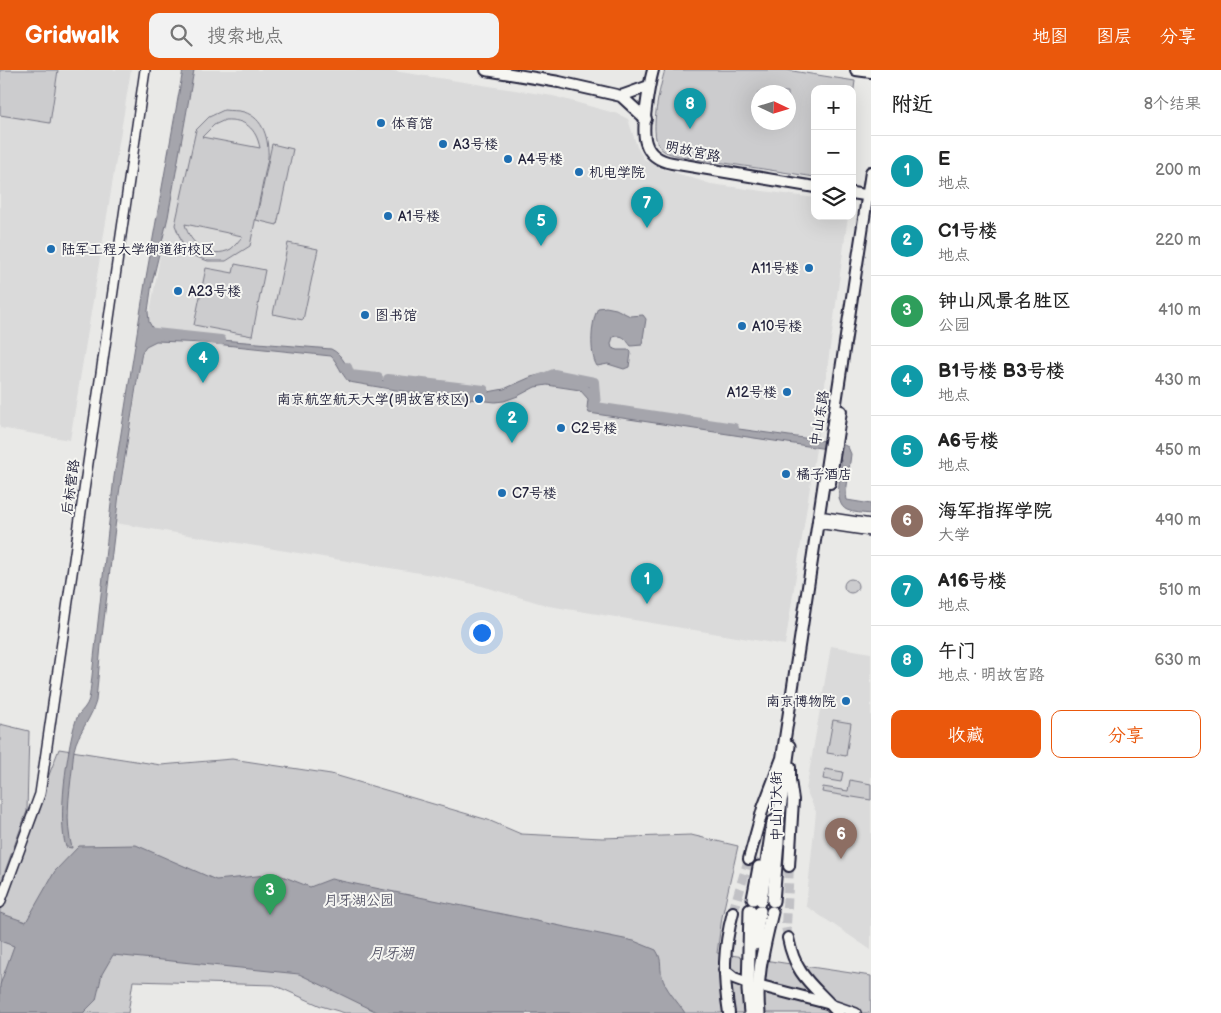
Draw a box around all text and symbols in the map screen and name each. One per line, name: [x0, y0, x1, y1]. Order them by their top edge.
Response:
search box: [149, 13, 499, 58]
text: Gridwalk: [25, 21, 119, 50]
icon: search: [167, 21, 195, 49]
text: 搜索地点: [207, 25, 283, 48]
text: 地图: [1032, 26, 1068, 47]
text: 图层: [1096, 26, 1132, 47]
text: 分享: [1160, 26, 1196, 47]
north arrow: [751, 85, 796, 130]
map controls: [811, 85, 856, 220]
button: +: [811, 85, 856, 130]
pin: 8: [674, 88, 706, 129]
text: 附近: [891, 92, 933, 117]
text: 8个结果: [1144, 95, 1201, 114]
place label: 体育馆: [391, 115, 433, 132]
marker: 体育馆: [375, 117, 387, 129]
button: −: [811, 130, 856, 175]
place label: A3号楼: [453, 136, 498, 153]
street label: 明故宫路: [664, 137, 722, 166]
marker: A3号楼: [437, 138, 449, 150]
text: E: [938, 148, 950, 171]
place label: A4号楼: [518, 151, 563, 168]
marker: A4号楼: [502, 153, 514, 165]
text: 1: [904, 161, 910, 180]
text: 200 m: [1155, 161, 1201, 180]
place label: 机电学院: [589, 164, 645, 181]
marker: 机电学院: [573, 166, 585, 178]
text: 地点: [938, 174, 970, 193]
button: layers: [811, 175, 856, 220]
pin: 7: [631, 187, 663, 228]
pin: 5: [525, 205, 557, 246]
place label: A1号楼: [398, 208, 440, 225]
marker: A1号楼: [382, 210, 394, 222]
text: C1号楼: [938, 220, 998, 243]
text: 2: [902, 231, 912, 250]
text: 220 m: [1155, 231, 1201, 250]
place label: 陆军工程大学御道街校区: [61, 241, 215, 258]
marker: 陆军工程大学御道街校区: [45, 243, 57, 255]
text: 地点: [938, 246, 970, 265]
place label: A11号楼: [752, 260, 799, 277]
marker: A11号楼: [803, 262, 815, 274]
place label: A23号楼: [188, 283, 241, 300]
marker: A23号楼: [172, 285, 184, 297]
text: 钟山风景名胜区: [938, 290, 1071, 313]
text: 3: [902, 301, 912, 320]
text: 410 m: [1158, 301, 1201, 320]
place label: 图书馆: [375, 307, 417, 324]
marker: 图书馆: [359, 309, 371, 321]
text: 公园: [938, 316, 970, 335]
place label: A10号楼: [752, 318, 802, 335]
marker: A10号楼: [736, 320, 748, 332]
pin: 4: [187, 342, 219, 383]
text: B1号楼 B3号楼: [938, 360, 1065, 383]
text: 4: [902, 371, 912, 390]
text: 430 m: [1154, 371, 1201, 390]
place label: A12号楼: [727, 384, 777, 401]
marker: A12号楼: [781, 386, 793, 398]
text: 地点: [938, 386, 970, 405]
street label: 中山东路: [807, 389, 832, 447]
place label: 南京航空航天大学(明故宫校区): [277, 391, 469, 408]
marker: 南京航空航天大学(明故宫校区): [473, 393, 485, 405]
pin: 2: [496, 402, 528, 443]
place label: C2号楼: [571, 420, 617, 437]
marker: C2号楼: [555, 422, 567, 434]
text: A6号楼: [938, 430, 999, 453]
text: 5: [902, 441, 912, 460]
text: 450 m: [1155, 441, 1201, 460]
text: 地点: [938, 456, 970, 475]
street label: 后标营路: [58, 458, 83, 516]
place label: 橘子酒店: [796, 466, 852, 483]
marker: 橘子酒店: [780, 468, 792, 480]
place label: C7号楼: [512, 485, 557, 502]
marker: C7号楼: [496, 487, 508, 499]
text: 海军指挥学院: [938, 500, 1052, 523]
text: 6: [902, 511, 912, 530]
text: 490 m: [1155, 511, 1201, 530]
text: 大学: [938, 526, 970, 545]
pin: 1: [631, 563, 663, 604]
text: A16号楼: [938, 570, 1007, 593]
text: 7: [903, 581, 911, 600]
text: 510 m: [1159, 581, 1201, 600]
text: 地点: [938, 596, 970, 615]
your location: [469, 620, 495, 646]
text: 午门: [938, 640, 976, 663]
text: 8: [902, 651, 912, 670]
text: 630 m: [1154, 651, 1201, 670]
text: 地点 · 明故宫路: [938, 666, 1044, 685]
place label: 南京博物院: [766, 693, 836, 710]
marker: 南京博物院: [840, 695, 852, 707]
button: 收藏: [891, 710, 1041, 758]
button: 分享: [1051, 710, 1201, 758]
street label: 中山门大街: [768, 771, 785, 841]
pin: 6: [825, 818, 857, 859]
pin: 3: [254, 874, 286, 915]
park label: 月牙湖公园: [324, 892, 394, 909]
water label: 月牙湖: [368, 944, 415, 963]

